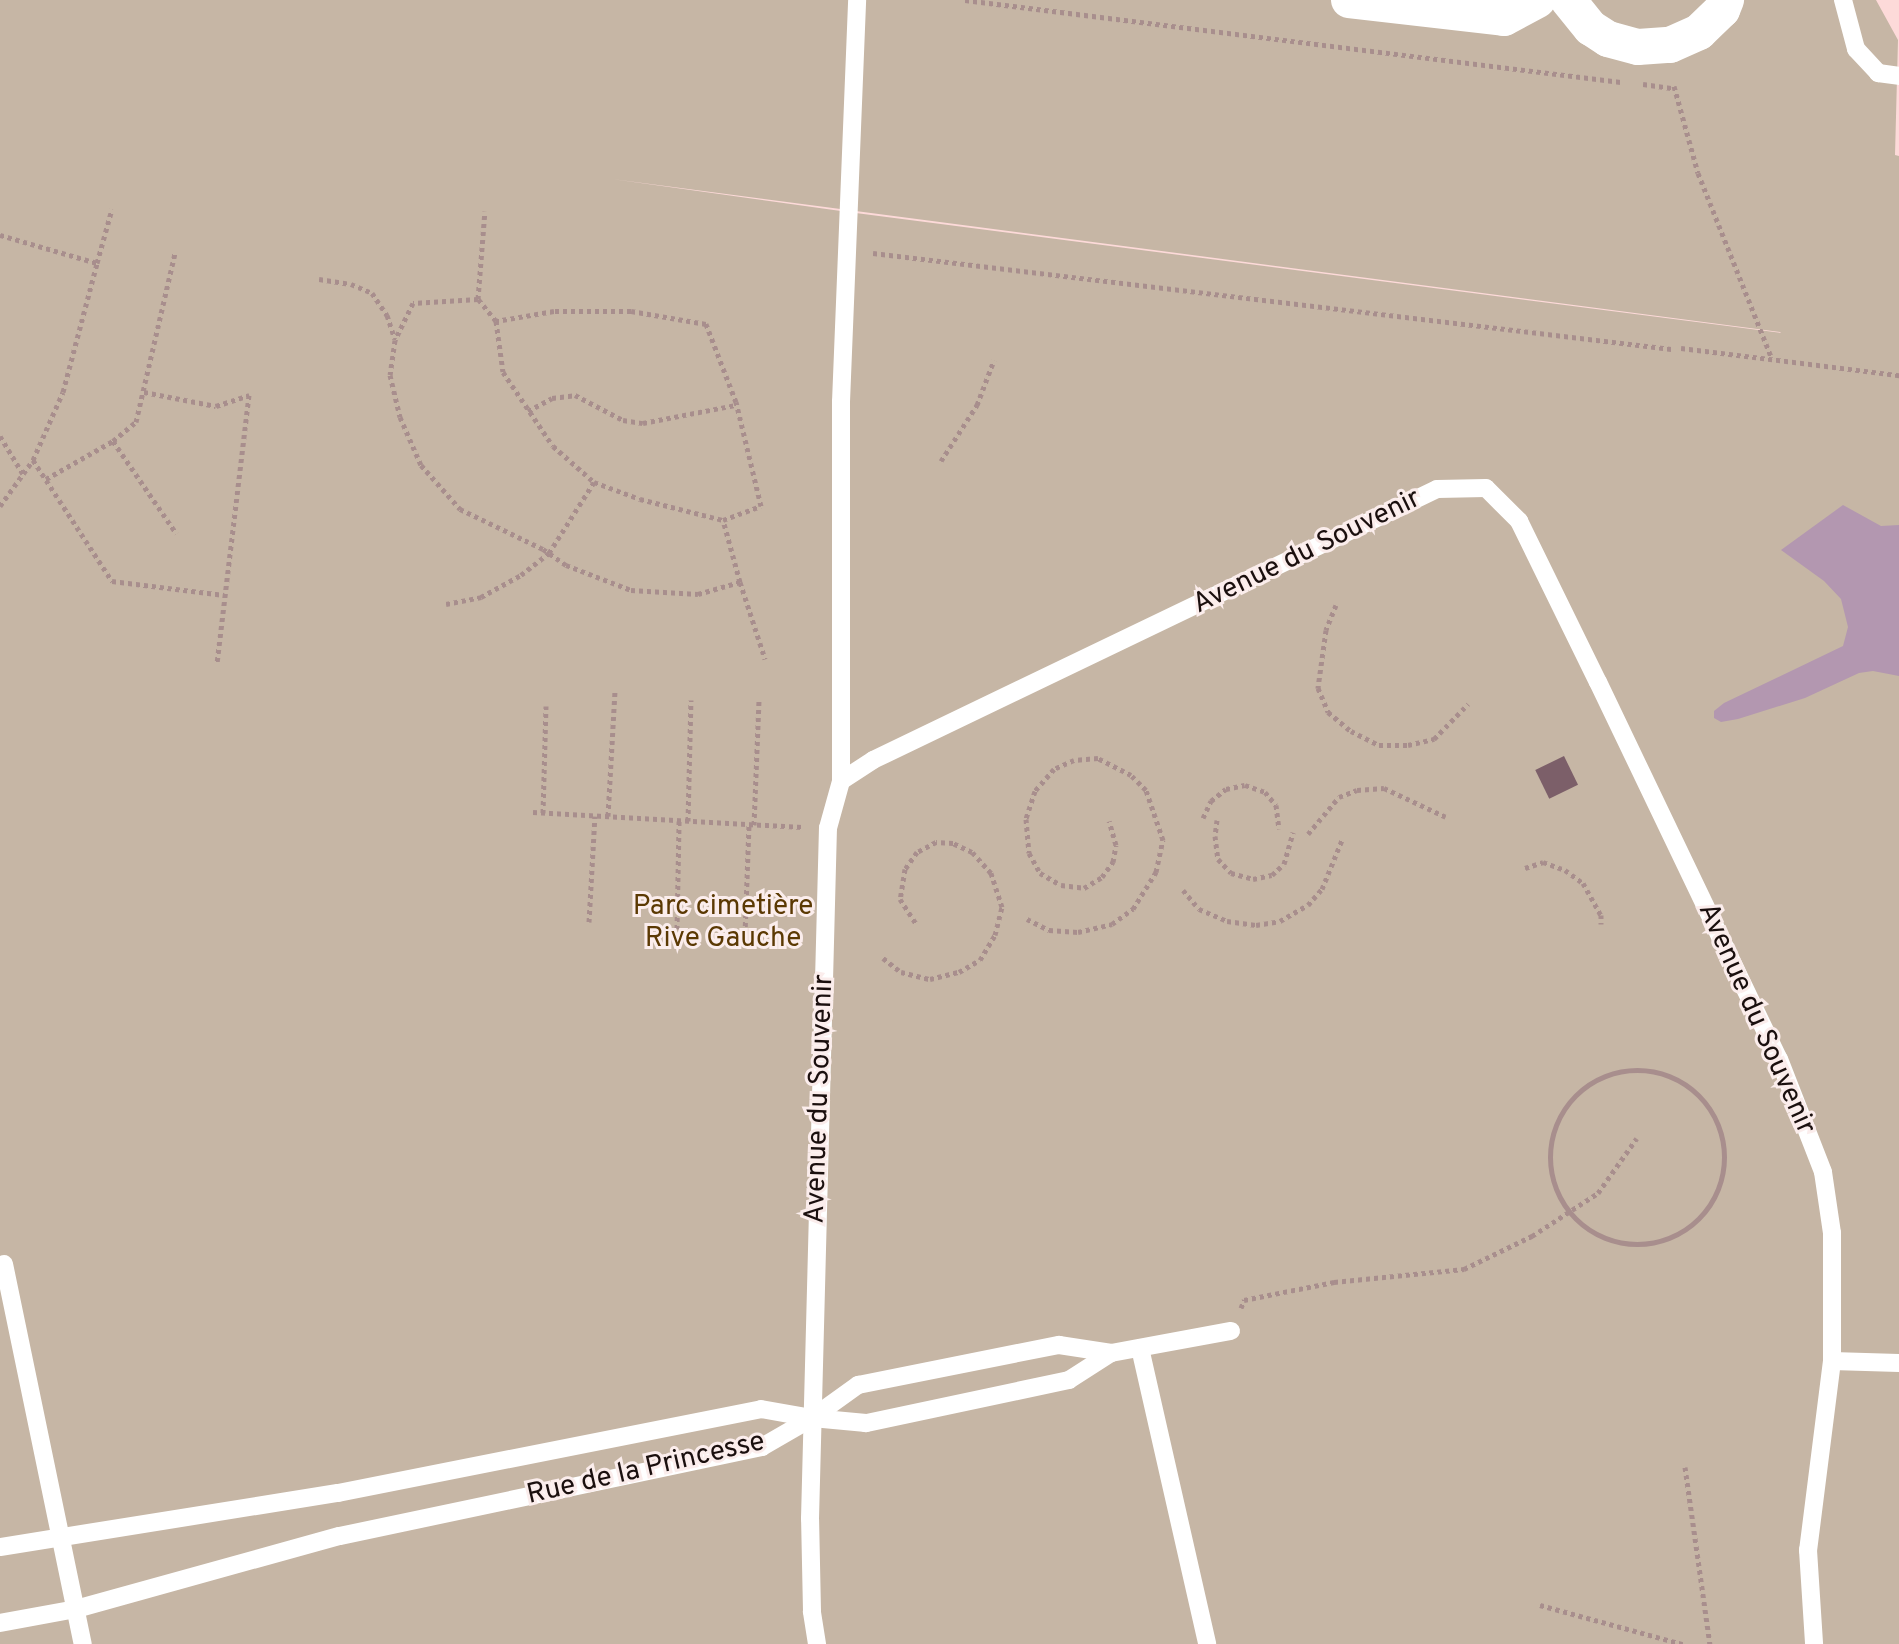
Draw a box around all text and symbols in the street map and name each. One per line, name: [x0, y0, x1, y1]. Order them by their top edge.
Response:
street label: Avenue du Souvenir: [1188, 482, 1426, 622]
park label: Parc cimetière Rive Gauche: [633, 890, 813, 956]
street label: Avenue du Souvenir: [1690, 898, 1822, 1140]
street label: Avenue du Souvenir: [799, 974, 841, 1224]
street label: Rue de la Princesse: [524, 1425, 768, 1513]

